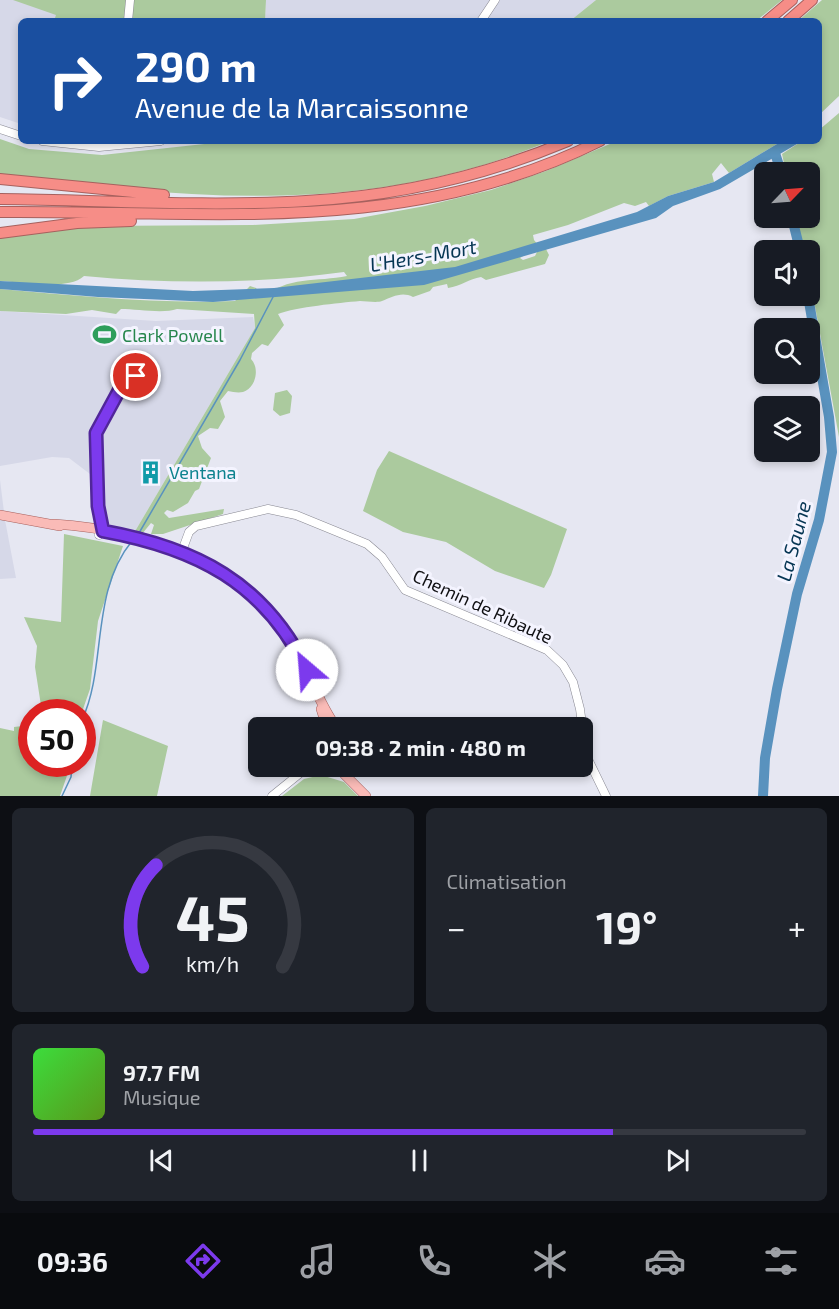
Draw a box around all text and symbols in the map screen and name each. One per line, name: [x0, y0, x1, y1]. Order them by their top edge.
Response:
text: 290 m: [135, 40, 257, 90]
icon: right: [36, 42, 114, 120]
text: Avenue de la Marcaissonne: [135, 91, 469, 123]
north arrow: [754, 162, 820, 228]
map controls: [754, 162, 820, 462]
water label: L'Hers-Mort: [368, 234, 479, 276]
button: sound: [754, 240, 820, 306]
button: search: [754, 318, 820, 384]
sports icon: Clark Powell: [91, 322, 117, 348]
place label: Clark Powell: [122, 324, 224, 346]
pin: [110, 350, 161, 401]
icon: arrive: [119, 359, 152, 392]
button: layers: [754, 396, 820, 462]
building icon: Ventana: [138, 459, 164, 485]
place label: Ventana: [169, 461, 236, 483]
water label: La Saune: [771, 498, 815, 584]
street label: Chemin de Ribaute: [410, 564, 556, 648]
position arrow: [275, 638, 339, 702]
speed limit sign: 50: [18, 699, 96, 777]
text: 09:38 · 2 min · 480 m: [315, 734, 526, 760]
text: Climatisation: [447, 869, 567, 893]
text: 45: [176, 879, 250, 954]
text: 19°: [596, 899, 658, 953]
text: −: [447, 907, 466, 947]
text: +: [788, 907, 806, 947]
text: km/h: [186, 951, 239, 976]
text: 97.7 FM: [123, 1059, 200, 1085]
text: Musique: [123, 1085, 201, 1109]
icon: previous: [145, 1144, 178, 1177]
icon: pause: [403, 1144, 436, 1177]
icon: next: [661, 1144, 694, 1177]
icon: directions: [182, 1240, 224, 1282]
icon: music: [297, 1240, 339, 1282]
icon: phone: [413, 1240, 455, 1282]
icon: climate: [529, 1240, 571, 1282]
icon: car: [644, 1240, 686, 1282]
icon: filters: [760, 1240, 802, 1282]
text: 09:36: [37, 1245, 108, 1277]

